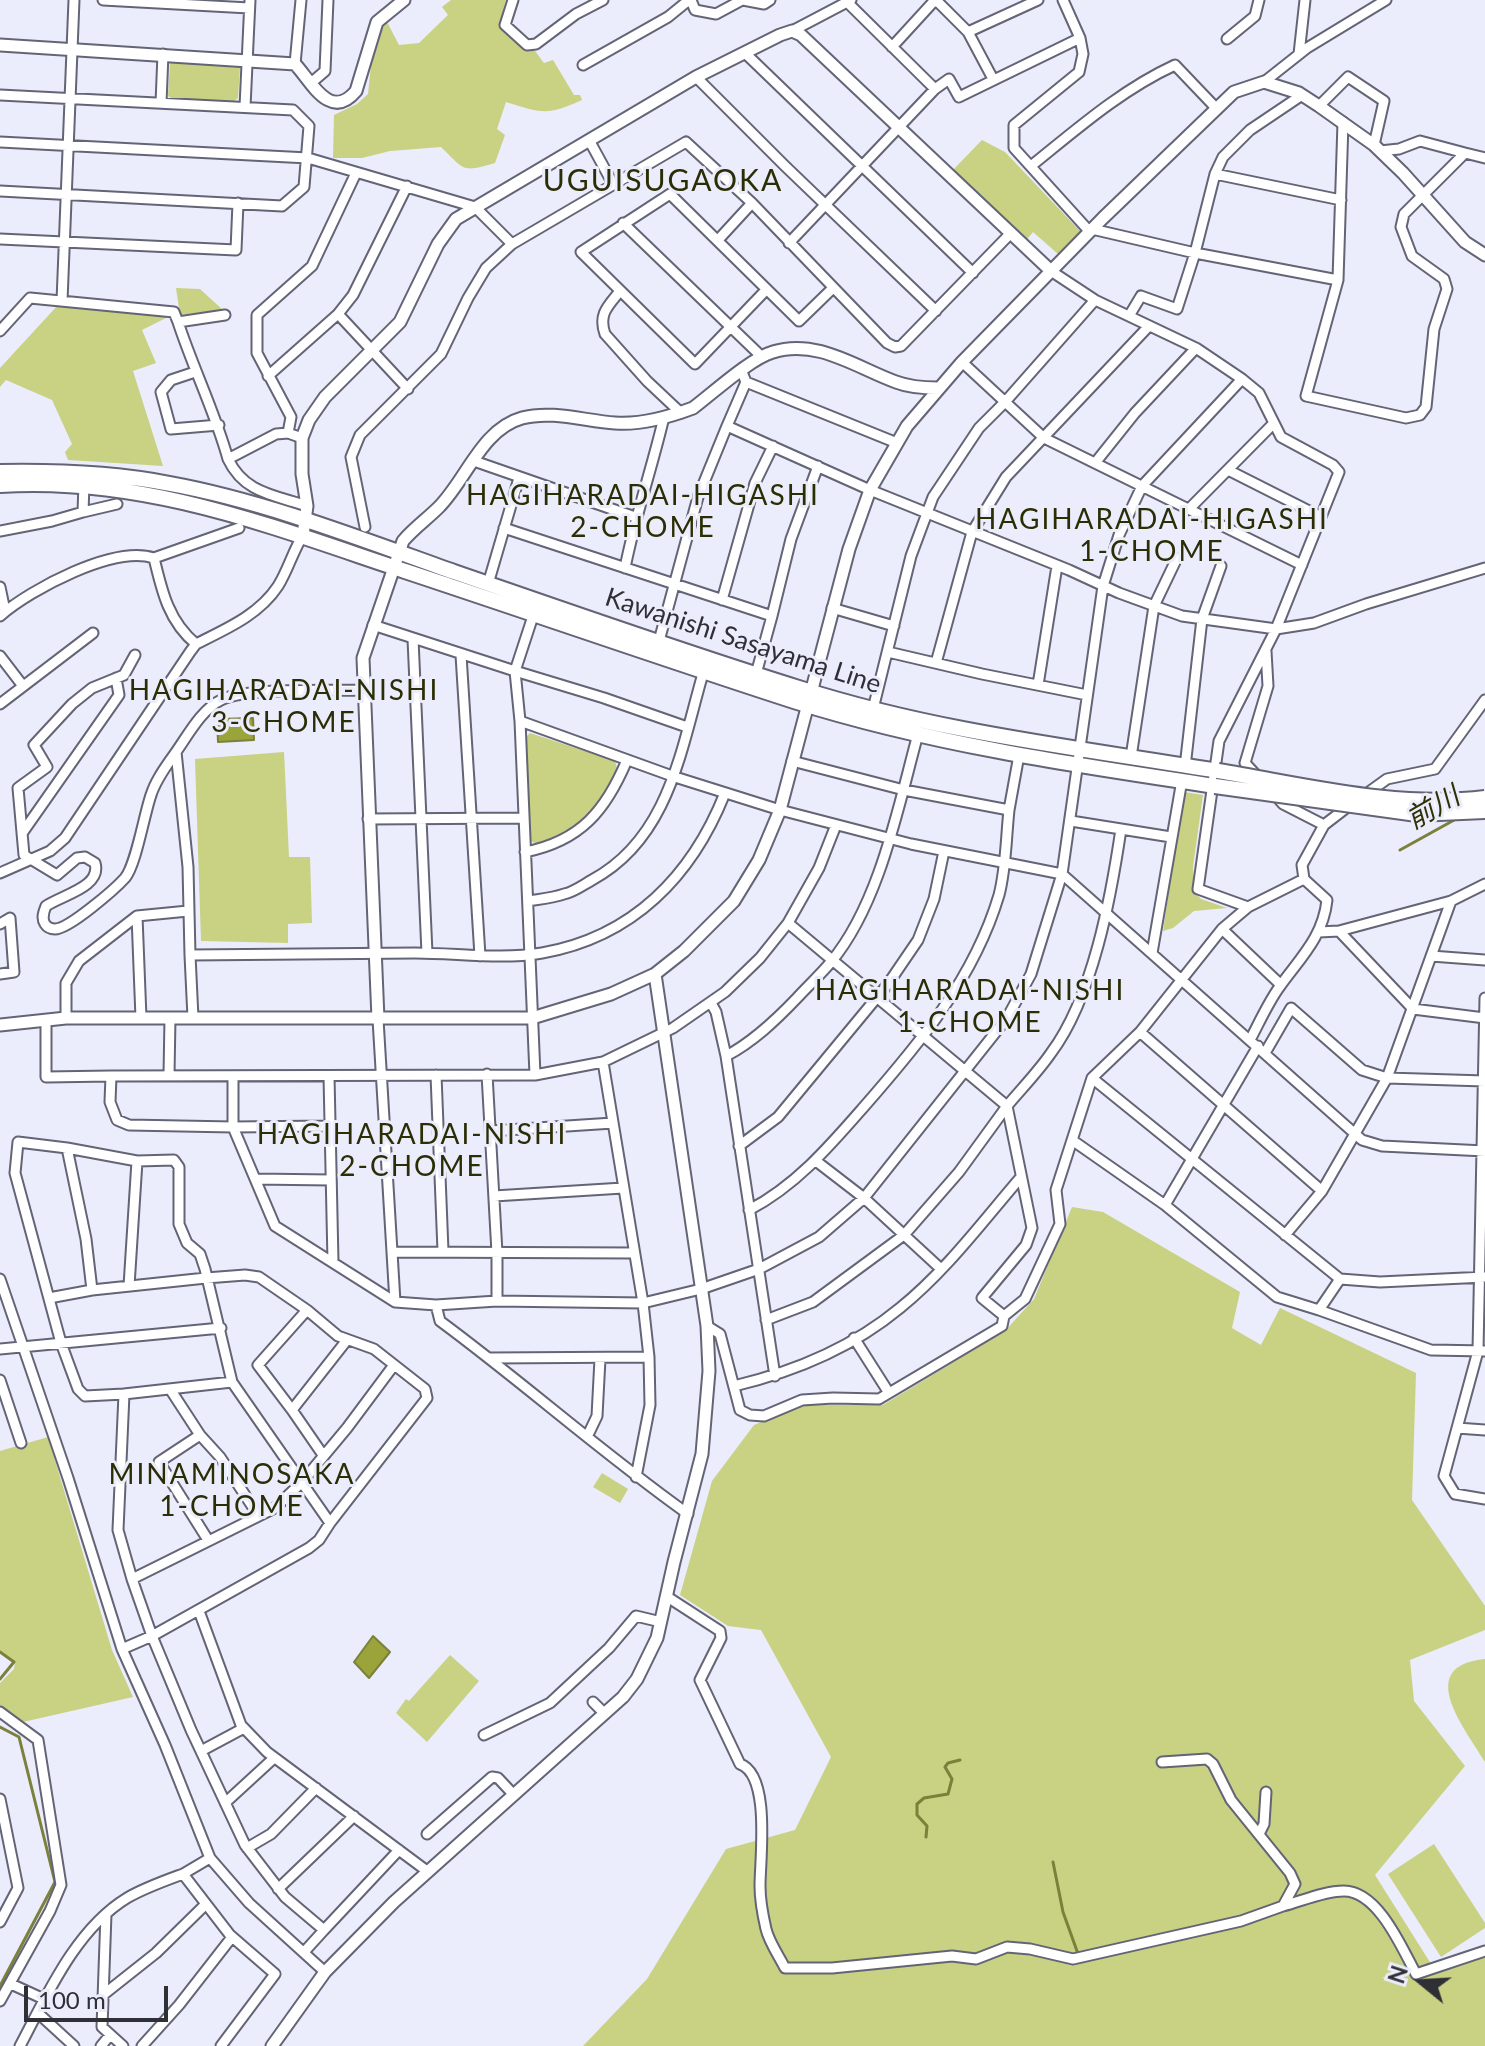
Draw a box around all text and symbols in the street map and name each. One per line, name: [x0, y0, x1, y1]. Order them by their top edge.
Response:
district label: UGUISUGAOKA: [543, 163, 783, 199]
district label: HAGIHARADAI-HIGASHI 2-CHOME: [466, 479, 820, 545]
district label: HAGIHARADAI-HIGASHI 1-CHOME: [975, 503, 1329, 569]
street label: Kawanishi Sasayama Line: [601, 582, 885, 700]
district label: HAGIHARADAI-NISHI 3-CHOME: [129, 674, 439, 740]
water label: 前川: [1400, 779, 1466, 837]
district label: HAGIHARADAI-NISHI 1-CHOME: [815, 974, 1125, 1040]
district label: HAGIHARADAI-NISHI 2-CHOME: [257, 1118, 567, 1184]
district label: MINAMINOSAKA 1-CHOME: [108, 1458, 356, 1524]
north arrow: [1381, 1942, 1461, 2022]
text: N: [1382, 1962, 1413, 1987]
scale bar: [28, 1970, 172, 2020]
text: 100 m: [38, 1985, 106, 2014]

